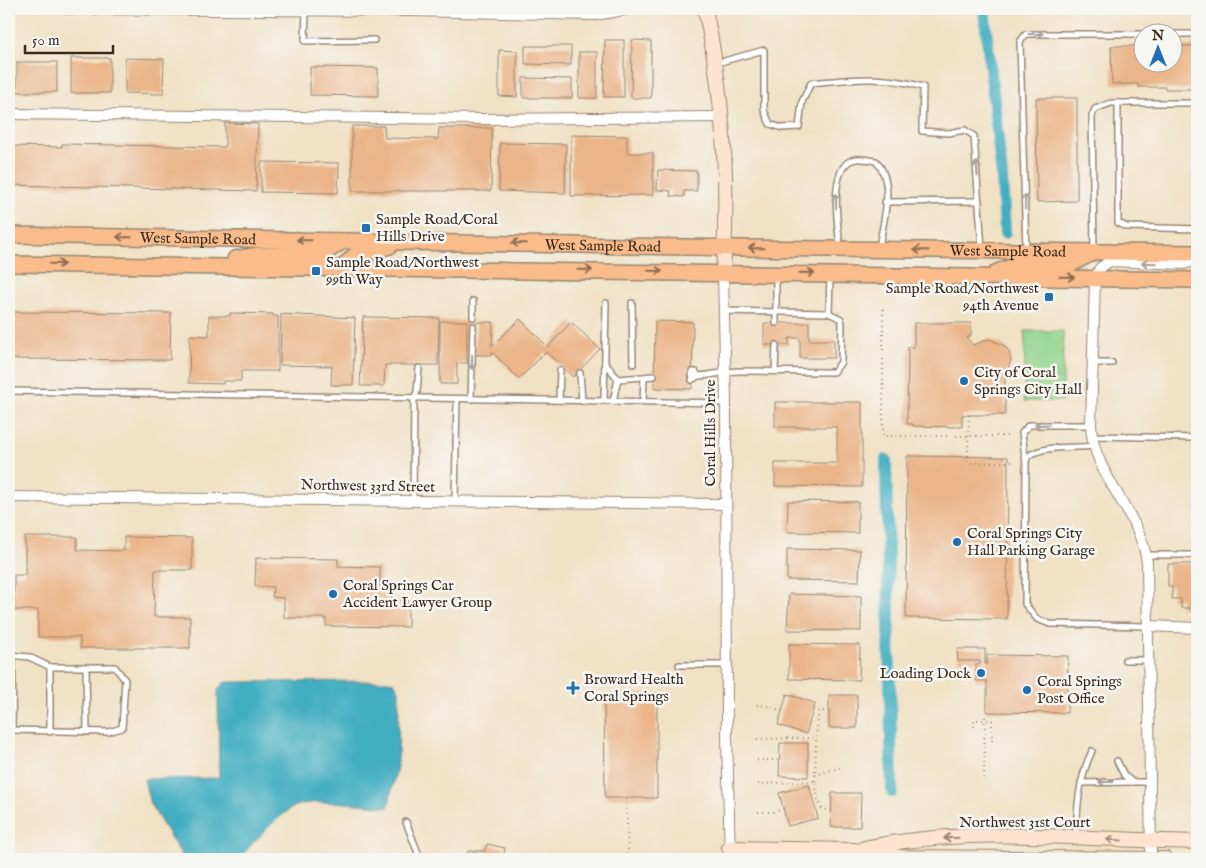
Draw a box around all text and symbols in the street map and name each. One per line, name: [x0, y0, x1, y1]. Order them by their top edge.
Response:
scale bar: [25, 22, 112, 54]
north arrow: [1134, 22, 1184, 72]
text: N: [1151, 27, 1164, 45]
one-way arrow: [1027, 29, 1043, 39]
text: 50 m: [32, 31, 60, 50]
one-way arrow: [972, 161, 982, 177]
one-way arrow: [831, 193, 841, 209]
one-way arrow: [1020, 195, 1030, 211]
place label: Sample Road/Coral Hills Drive: [376, 210, 499, 246]
marker: Sample Road/Coral Hills Drive: [360, 222, 372, 234]
street label: West Sample Road: [140, 228, 257, 249]
one-way arrow: [116, 232, 132, 242]
one-way arrow: [296, 235, 312, 245]
street label: West Sample Road: [545, 235, 662, 256]
one-way arrow: [511, 238, 527, 248]
street label: West Sample Road: [950, 241, 1067, 261]
one-way arrow: [749, 243, 765, 253]
one-way arrow: [913, 245, 930, 255]
place label: Sample Road/Northwest 99th Way: [325, 253, 479, 289]
one-way arrow: [1141, 258, 1157, 267]
one-way arrow: [49, 259, 65, 269]
marker: Sample Road/Northwest 99th Way: [310, 265, 322, 277]
one-way arrow: [576, 265, 592, 275]
one-way arrow: [646, 266, 663, 276]
one-way arrow: [798, 268, 815, 278]
one-way arrow: [1058, 272, 1075, 282]
place label: Sample Road/Northwest 94th Avenue: [886, 279, 1039, 315]
marker: Sample Road/Northwest 94th Avenue: [1043, 291, 1055, 303]
one-way arrow: [467, 354, 477, 370]
place label: City of Coral Springs City Hall: [974, 363, 1083, 399]
marker: City of Coral Springs City Hall: [958, 375, 970, 387]
street label: Coral Hills Drive: [701, 380, 720, 486]
one-way arrow: [1034, 420, 1050, 430]
street label: Northwest 33rd Street: [301, 475, 435, 497]
place label: Coral Springs City Hall Parking Garage: [967, 524, 1095, 560]
marker: Coral Springs City Hall Parking Garage: [951, 536, 963, 548]
place label: Coral Springs Car Accident Lawyer Group: [342, 576, 492, 612]
marker: Coral Springs Car Accident Lawyer Group: [327, 588, 339, 600]
place label: Loading Dock: [880, 664, 972, 683]
marker: Loading Dock: [975, 667, 987, 679]
place label: Broward Health Coral Springs: [584, 670, 684, 706]
place label: Coral Springs Post Office: [1037, 672, 1122, 708]
marker: Broward Health Coral Springs: [566, 681, 580, 695]
marker: Coral Springs Post Office: [1021, 684, 1033, 696]
one-way arrow: [1099, 777, 1115, 787]
street label: Northwest 31st Court: [959, 813, 1091, 832]
one-way arrow: [943, 833, 959, 842]
one-way arrow: [1106, 835, 1122, 844]

